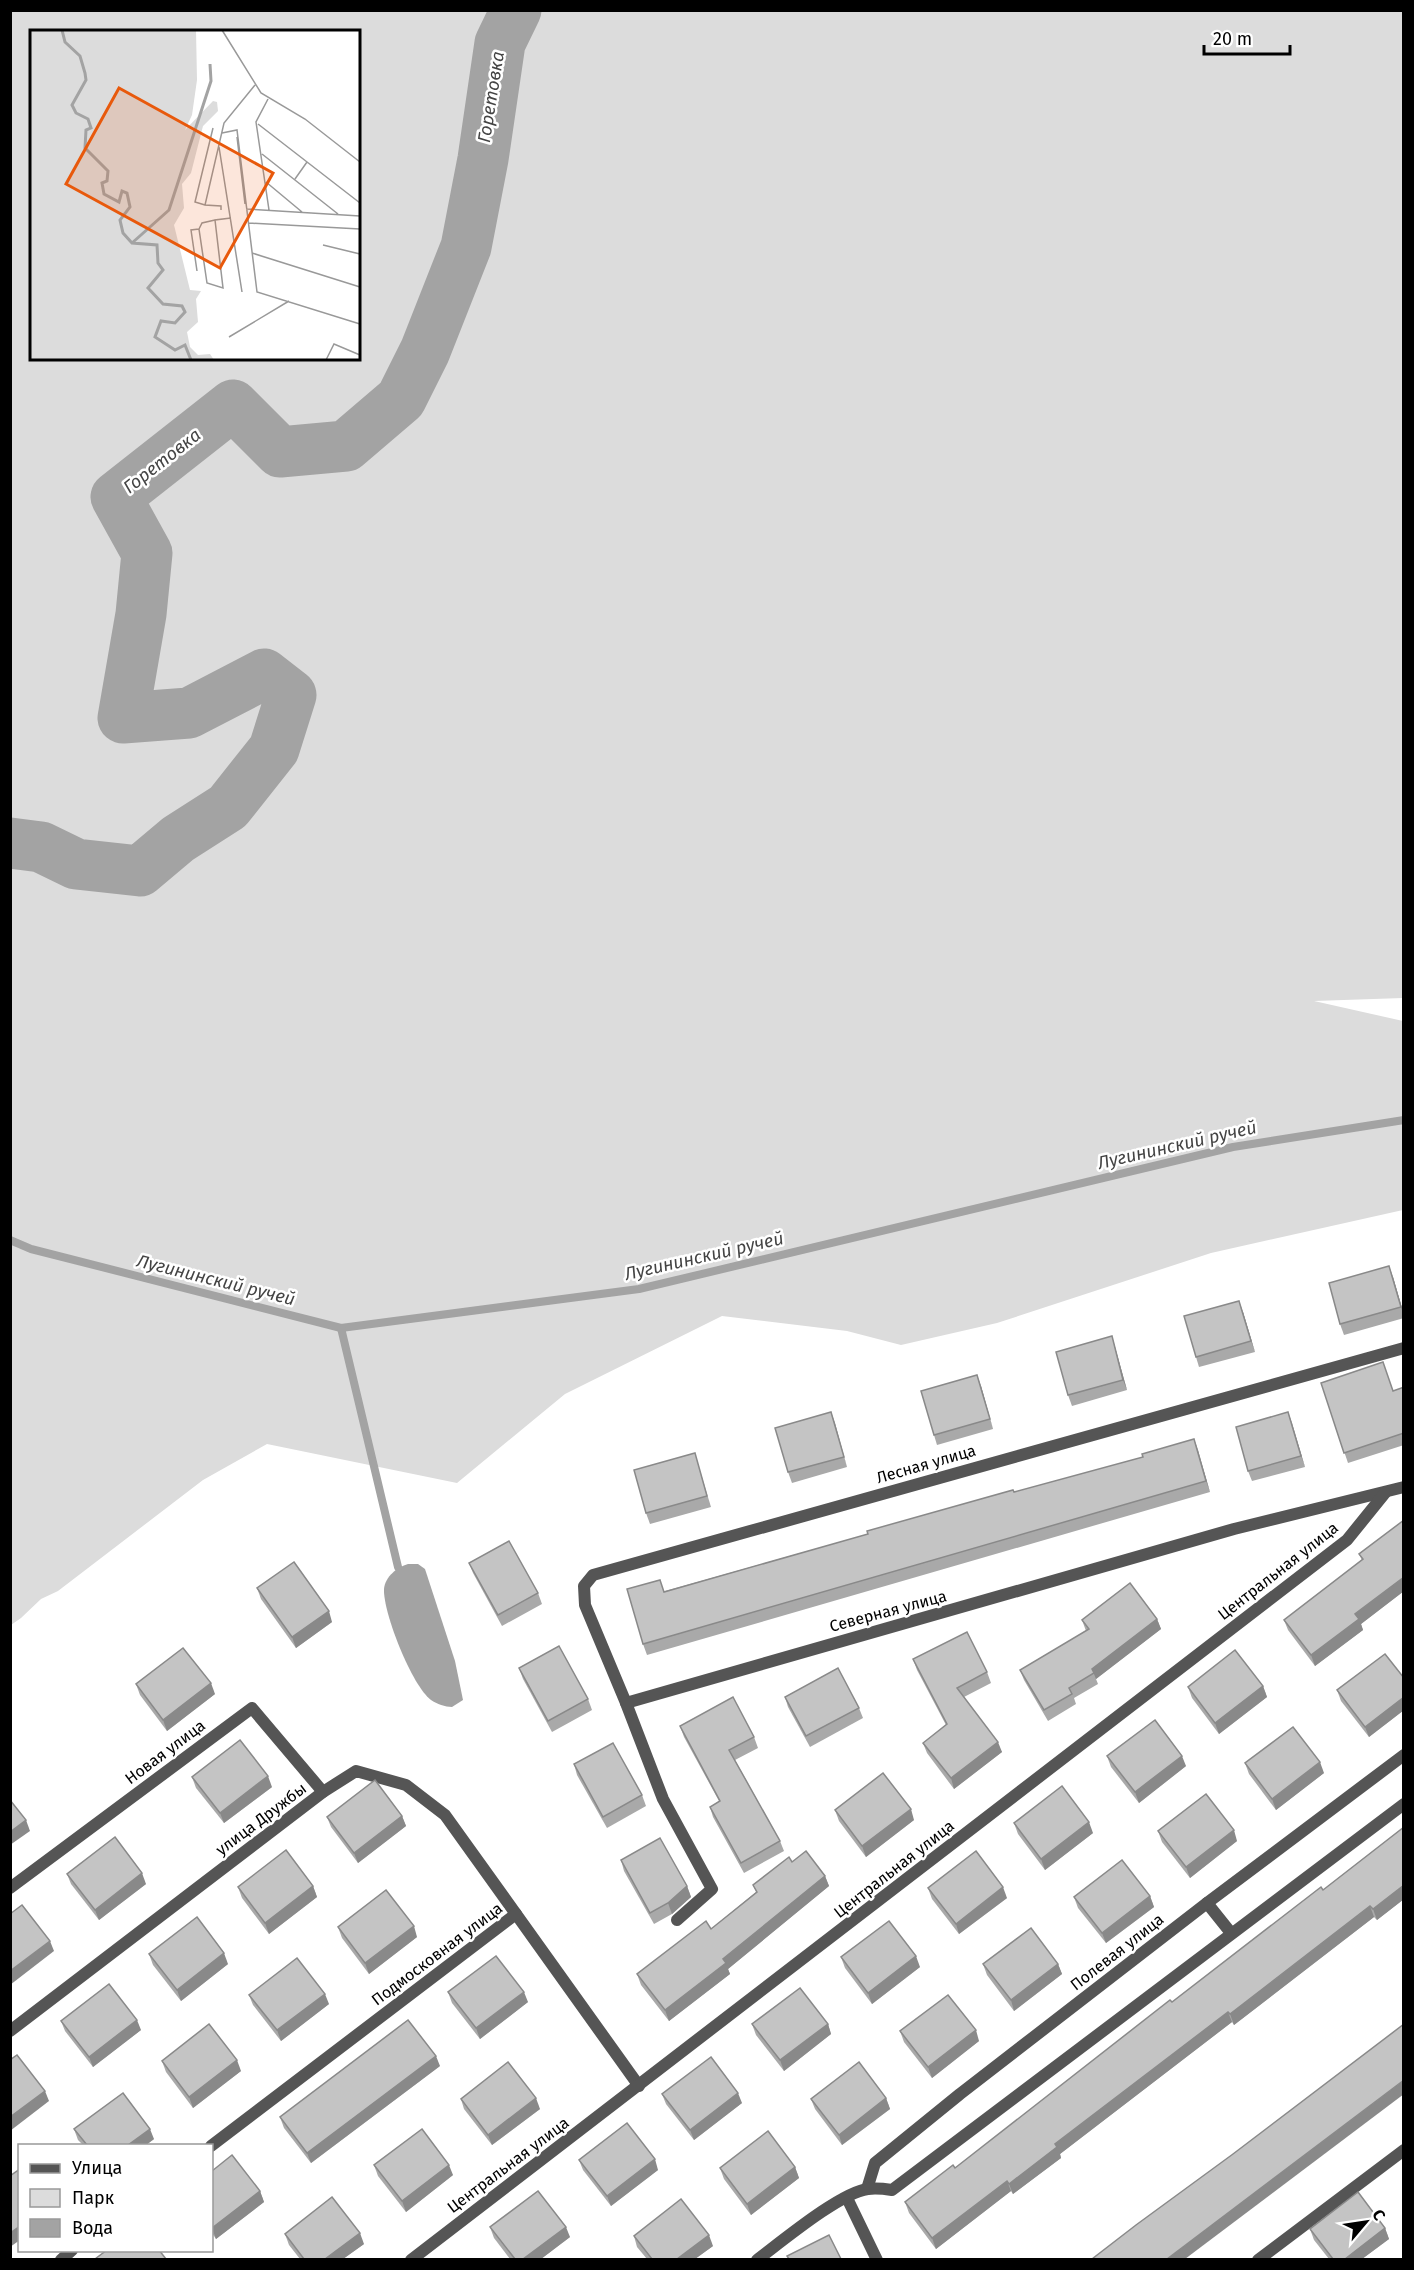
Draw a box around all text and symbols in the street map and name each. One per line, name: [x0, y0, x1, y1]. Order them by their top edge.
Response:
scale bar: [1204, 18, 1290, 56]
text: 20 m: [1213, 28, 1252, 50]
inset map: [30, 30, 360, 360]
water label: Горетовка: [473, 50, 509, 144]
water label: Горетовка: [119, 424, 205, 498]
water label: Лугининский ручей: [1094, 1116, 1259, 1174]
water label: Лугининский ручей: [621, 1227, 786, 1285]
water label: Лугининский ручей: [134, 1249, 298, 1310]
street label: Лесная улица: [874, 1441, 978, 1487]
street label: Центральная улица: [1214, 1518, 1342, 1624]
street label: Северная улица: [827, 1586, 949, 1636]
street label: Новая улица: [121, 1716, 209, 1788]
street label: улица Дружбы: [212, 1779, 310, 1859]
street label: Центральная улица: [830, 1816, 958, 1922]
street label: Подмосковная улица: [368, 1899, 506, 2009]
street label: Полевая улица: [1067, 1910, 1167, 1994]
street label: Центральная улица: [443, 2113, 573, 2217]
legend: [18, 2144, 213, 2252]
text: Улица: [72, 2157, 122, 2179]
text: Парк: [72, 2187, 115, 2209]
north arrow: [1336, 2192, 1396, 2252]
text: С: [1368, 2206, 1390, 2224]
text: Вода: [72, 2217, 113, 2239]

